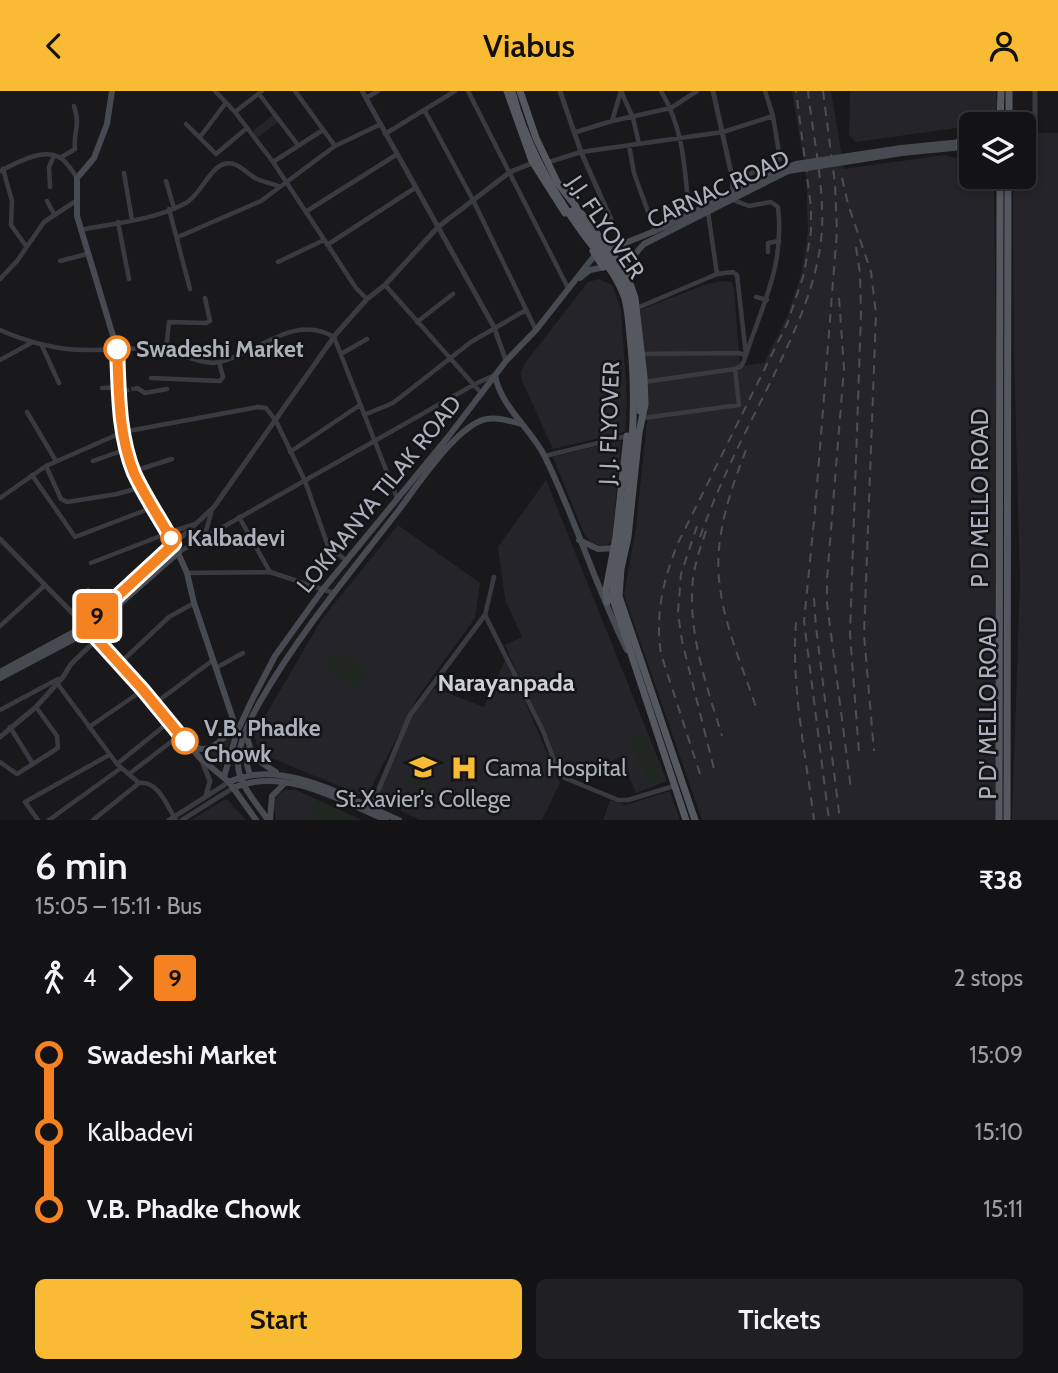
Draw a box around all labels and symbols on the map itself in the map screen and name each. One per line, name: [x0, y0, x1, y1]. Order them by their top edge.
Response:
street label: CARNAC ROAD: [642, 144, 794, 234]
street label: J.J. FLYOVER: [561, 169, 651, 284]
place label: Swadeshi Market: [136, 335, 304, 363]
marker: Swadeshi Market: [104, 336, 130, 362]
street label: J. J. FLYOVER: [593, 361, 625, 486]
street label: LOKMANYA TILAK ROAD: [291, 390, 467, 598]
street label: P D MELLO ROAD: [966, 408, 994, 588]
place label: Kalbadevi: [187, 524, 285, 552]
marker: Kalbadevi: [161, 528, 181, 548]
line badge: 9: [74, 593, 120, 639]
street label: P D' MELLO ROAD: [974, 616, 1002, 800]
district label: Narayanpada: [437, 668, 575, 697]
place label: V.B. Phadke Chowk: [204, 714, 321, 768]
marker: V.B. Phadke Chowk: [172, 728, 198, 754]
school or university icon: St.Xavier's College: [408, 752, 438, 782]
hospital icon: Cama Hospital: [449, 753, 479, 783]
place label: Cama Hospital: [485, 754, 627, 782]
place label: St.Xavier's College: [335, 785, 511, 813]

